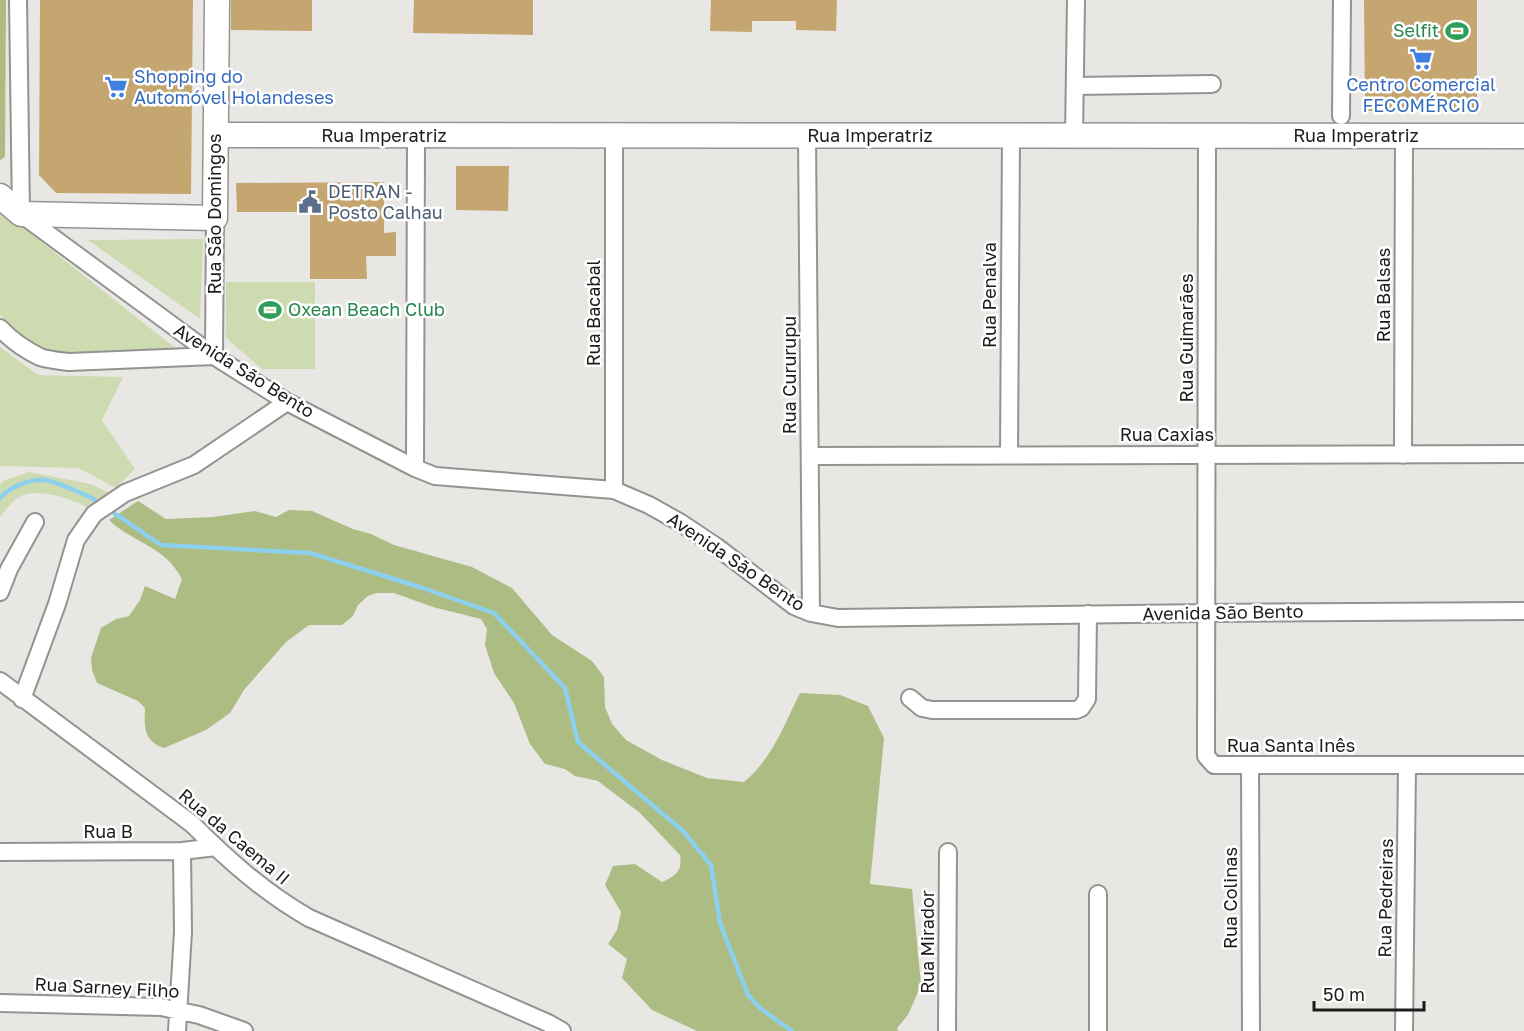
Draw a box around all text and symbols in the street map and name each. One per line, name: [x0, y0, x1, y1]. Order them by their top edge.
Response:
sports icon: Selfit: [1444, 18, 1470, 44]
place label: Selfit: [1393, 19, 1439, 41]
supermarket icon: Centro Comercial FECOMÉRCIO: [1408, 46, 1434, 72]
place label: Shopping do Automóvel Holandeses: [134, 65, 334, 108]
place label: Centro Comercial FECOMÉRCIO: [1346, 73, 1496, 116]
supermarket icon: Shopping do Automóvel Holandeses: [103, 74, 129, 100]
street label: Rua Imperatriz: [321, 124, 447, 146]
street label: Rua Imperatriz: [807, 124, 933, 146]
street label: Rua Imperatriz: [1293, 124, 1419, 146]
street label: Rua São Domingos: [203, 133, 225, 295]
place label: DETRAN - Posto Calhau: [328, 180, 443, 223]
public building icon: DETRAN - Posto Calhau: [297, 189, 323, 215]
street label: Rua Penalva: [978, 242, 1000, 348]
street label: Rua Balsas: [1372, 248, 1394, 342]
street label: Rua Bacabal: [582, 259, 604, 366]
street label: Rua Guimarães: [1175, 274, 1197, 402]
sports icon: Oxean Beach Club: [257, 297, 283, 323]
place label: Oxean Beach Club: [288, 298, 445, 320]
street label: Rua Cururupu: [778, 316, 800, 434]
street label: Avenida São Bento: [170, 318, 319, 422]
street label: Rua Caxias: [1120, 423, 1214, 445]
street label: Avenida São Bento: [664, 507, 810, 615]
street label: Avenida São Bento: [1142, 600, 1304, 624]
street label: Rua Santa Inês: [1227, 734, 1355, 756]
street label: Rua da Caema II: [175, 783, 295, 889]
street label: Rua B: [83, 820, 133, 842]
street label: Rua Pedreiras: [1373, 838, 1397, 958]
street label: Rua Colinas: [1219, 847, 1241, 949]
street label: Rua Mirador: [916, 890, 938, 994]
street label: Rua Sarney Filho: [34, 972, 180, 1002]
scale bar: [1314, 974, 1424, 1012]
text: 50 m: [1323, 983, 1365, 1005]

